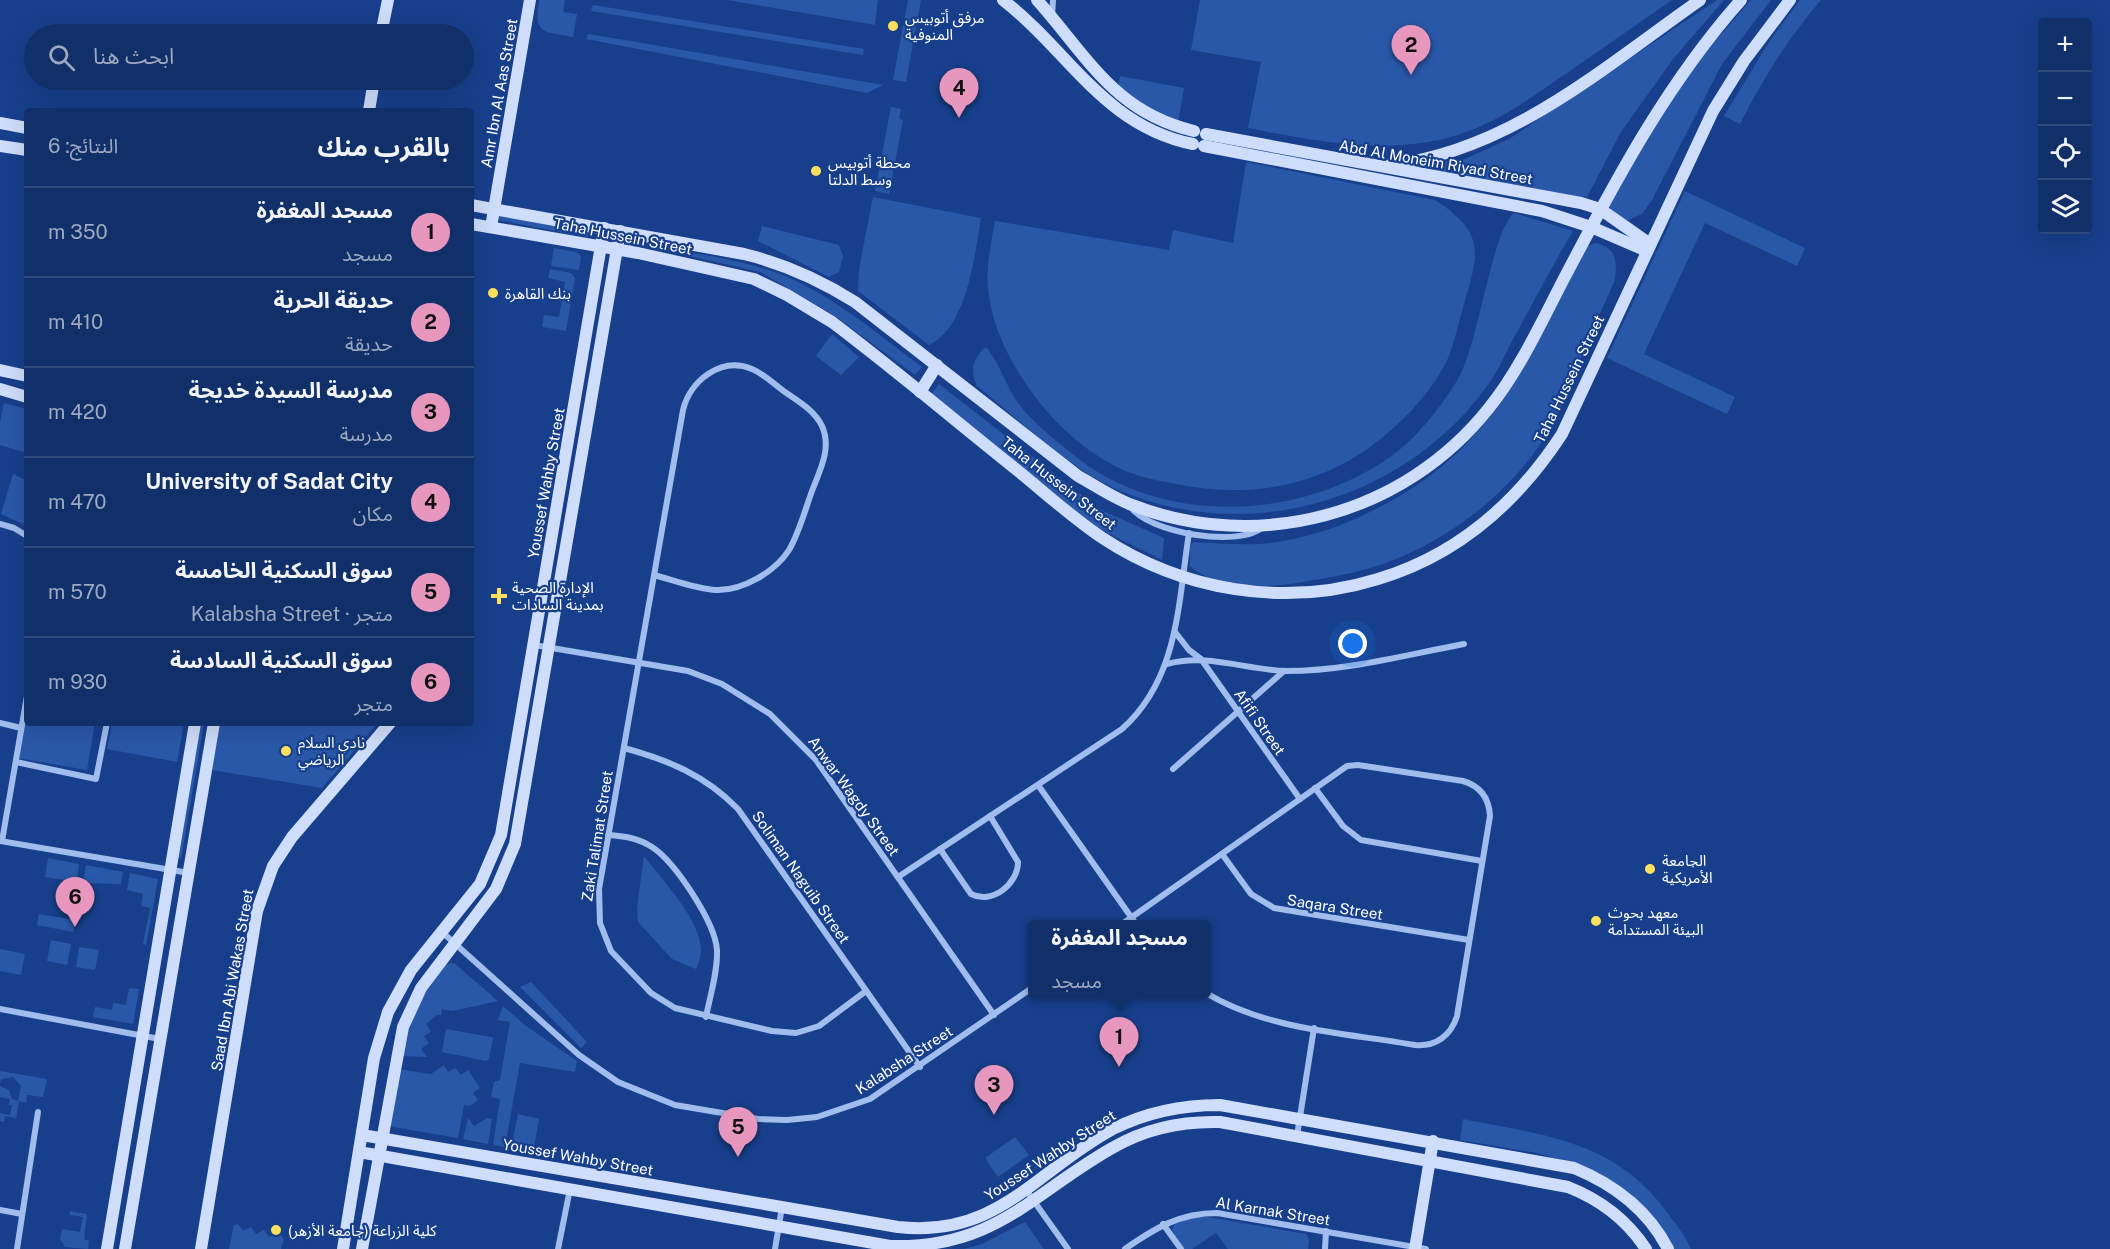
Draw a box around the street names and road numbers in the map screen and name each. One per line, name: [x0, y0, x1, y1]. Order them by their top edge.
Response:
street label: Amr Ibn Al Aas Street: [477, 17, 521, 169]
street label: Abd Al Moneim Riyad Street: [1338, 137, 1534, 187]
street label: Taha Hussein Street: [552, 214, 694, 258]
street label: Taha Hussein Street: [1531, 312, 1608, 446]
street label: Youssef Wahby Street: [524, 406, 568, 560]
street label: Taha Hussein Street: [998, 433, 1120, 533]
street label: Afifi Street: [1231, 686, 1289, 758]
street label: Anwar Wagdy Street: [805, 733, 903, 859]
street label: Zaki Talimat Street: [578, 769, 616, 903]
street label: Soliman Naguib Street: [749, 807, 853, 947]
street label: Saad Ibn Abi Wakas Street: [208, 887, 256, 1072]
street label: Saqara Street: [1286, 891, 1384, 923]
street label: Kalabsha Street: [852, 1022, 956, 1098]
street label: Youssef Wahby Street: [981, 1106, 1119, 1204]
street label: Youssef Wahby Street: [501, 1135, 655, 1179]
street label: Al Karnak Street: [1214, 1194, 1332, 1228]

